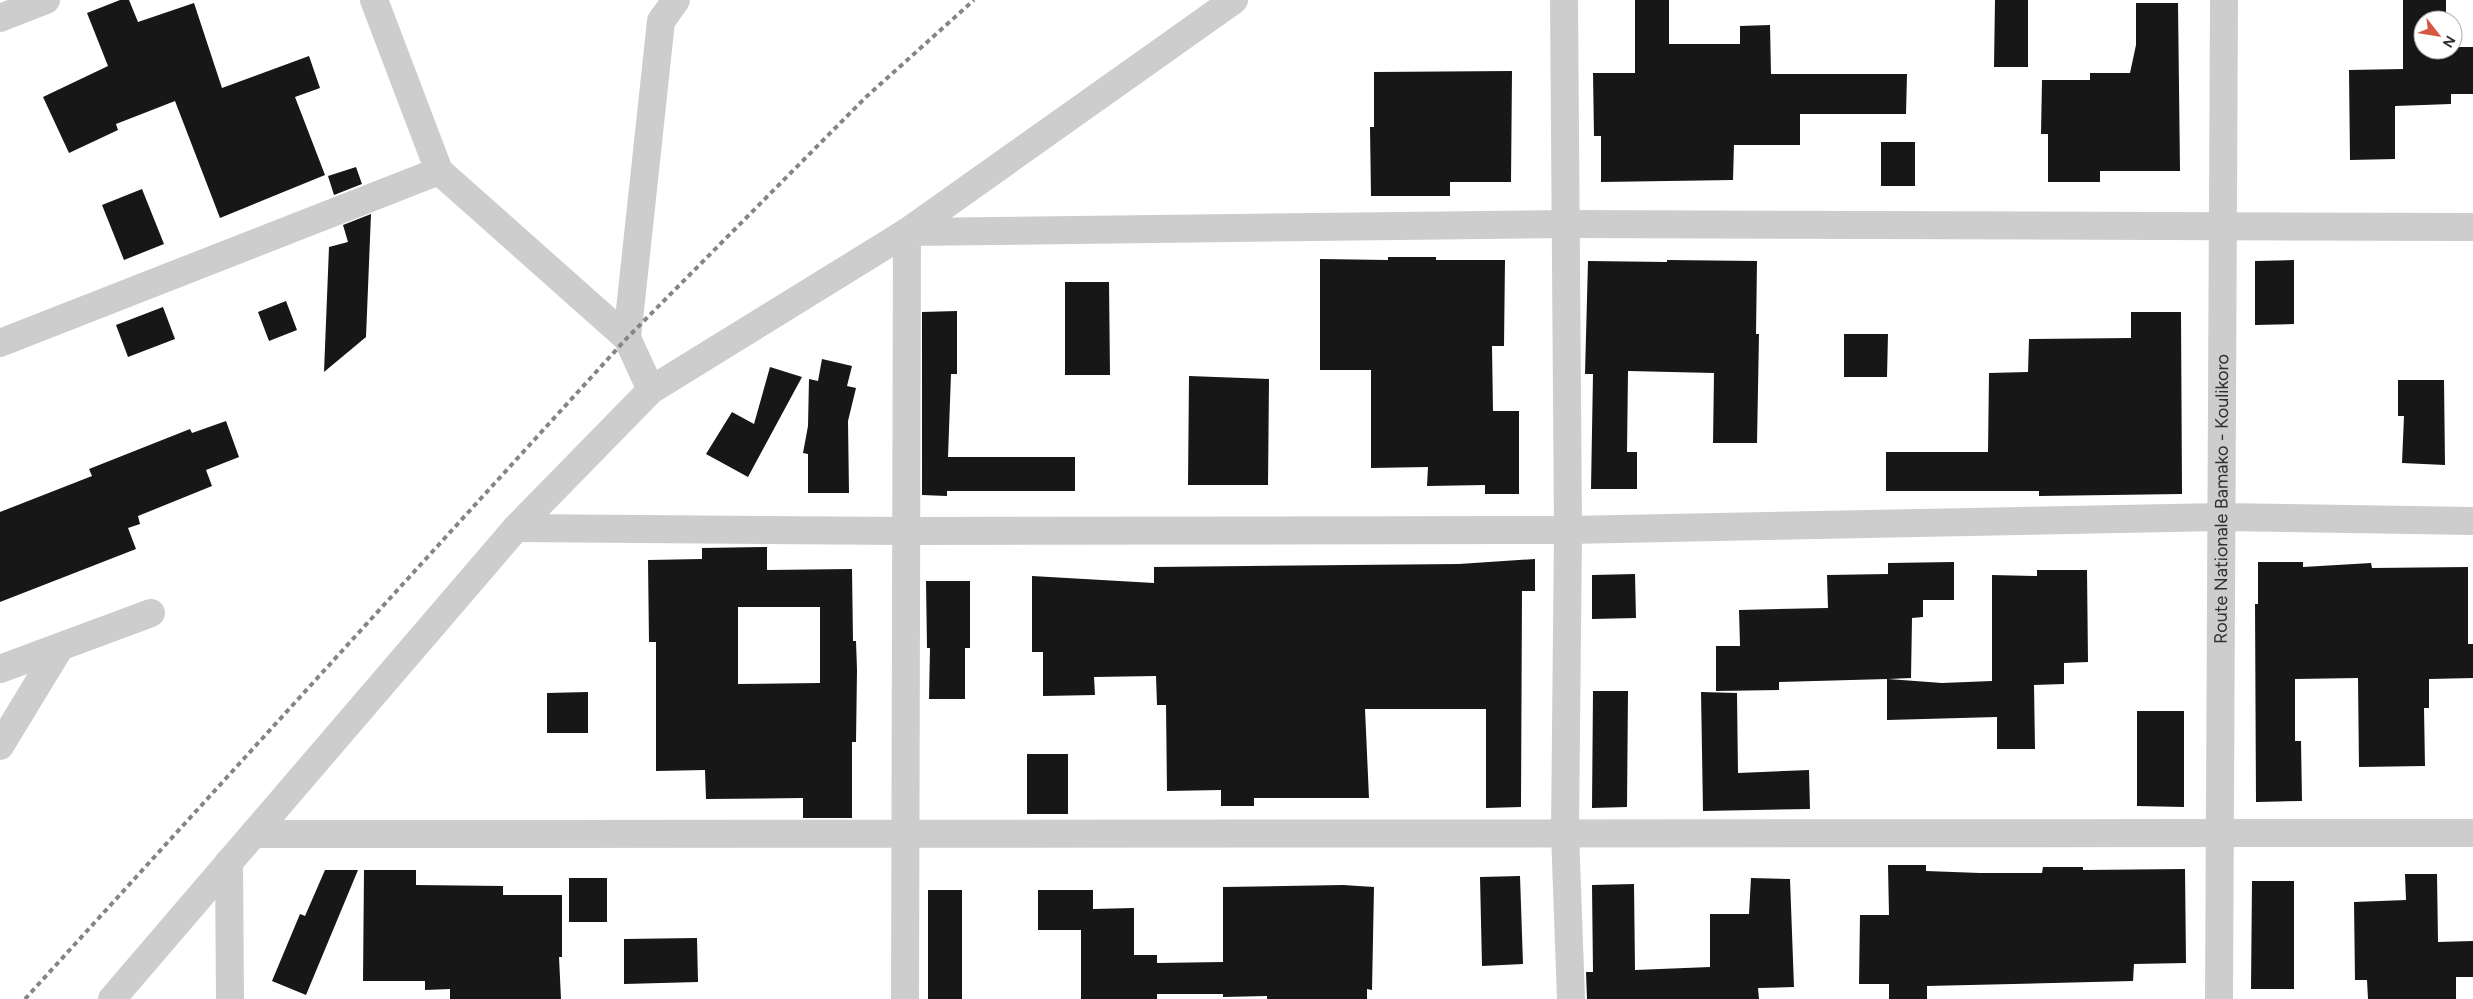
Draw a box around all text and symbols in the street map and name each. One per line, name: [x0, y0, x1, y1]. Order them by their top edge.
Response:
north arrow: [2413, 10, 2463, 60]
text: N: [2439, 32, 2459, 50]
street label: Route Nationale Bamako - Koulikoro: [2210, 354, 2233, 644]

